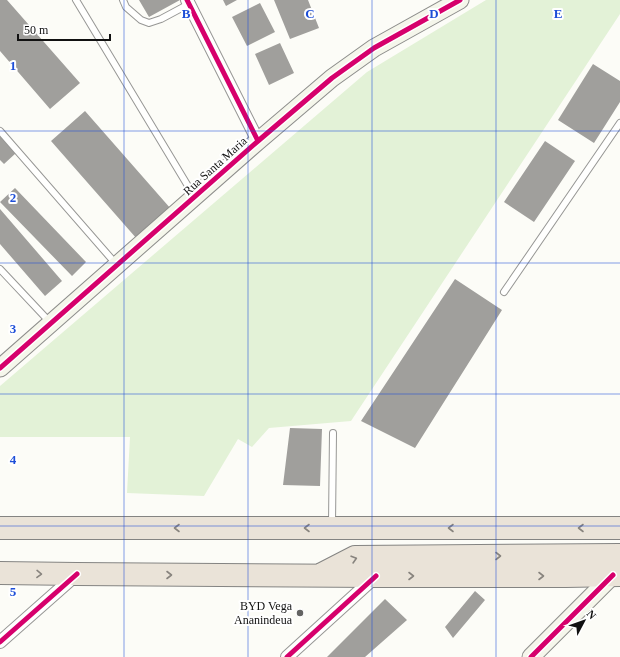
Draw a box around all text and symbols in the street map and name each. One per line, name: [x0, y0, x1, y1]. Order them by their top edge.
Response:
text: B: [182, 6, 191, 21]
text: C: [305, 6, 315, 21]
text: D: [429, 6, 439, 21]
text: E: [554, 6, 562, 21]
scale bar: [18, 16, 110, 42]
text: 50 m: [24, 23, 49, 37]
text: 1: [10, 58, 16, 73]
street label: Rua Santa Maria: [180, 133, 250, 198]
text: 2: [10, 190, 16, 205]
text: 3: [10, 321, 17, 336]
text: 4: [10, 452, 17, 467]
one-way arrow: [174, 524, 180, 532]
one-way arrow: [304, 524, 310, 532]
one-way arrow: [448, 524, 454, 532]
one-way arrow: [578, 524, 584, 532]
one-way arrow: [495, 552, 501, 560]
one-way arrow: [351, 555, 358, 564]
one-way arrow: [36, 570, 42, 578]
one-way arrow: [166, 571, 172, 579]
one-way arrow: [408, 572, 414, 580]
one-way arrow: [538, 572, 544, 580]
text: 5: [10, 584, 17, 599]
place label: BYD Vega Ananindeua: [234, 599, 293, 627]
north arrow: [564, 601, 604, 641]
marker: BYD Vega Ananindeua: [295, 608, 305, 618]
text: N: [584, 608, 599, 621]

